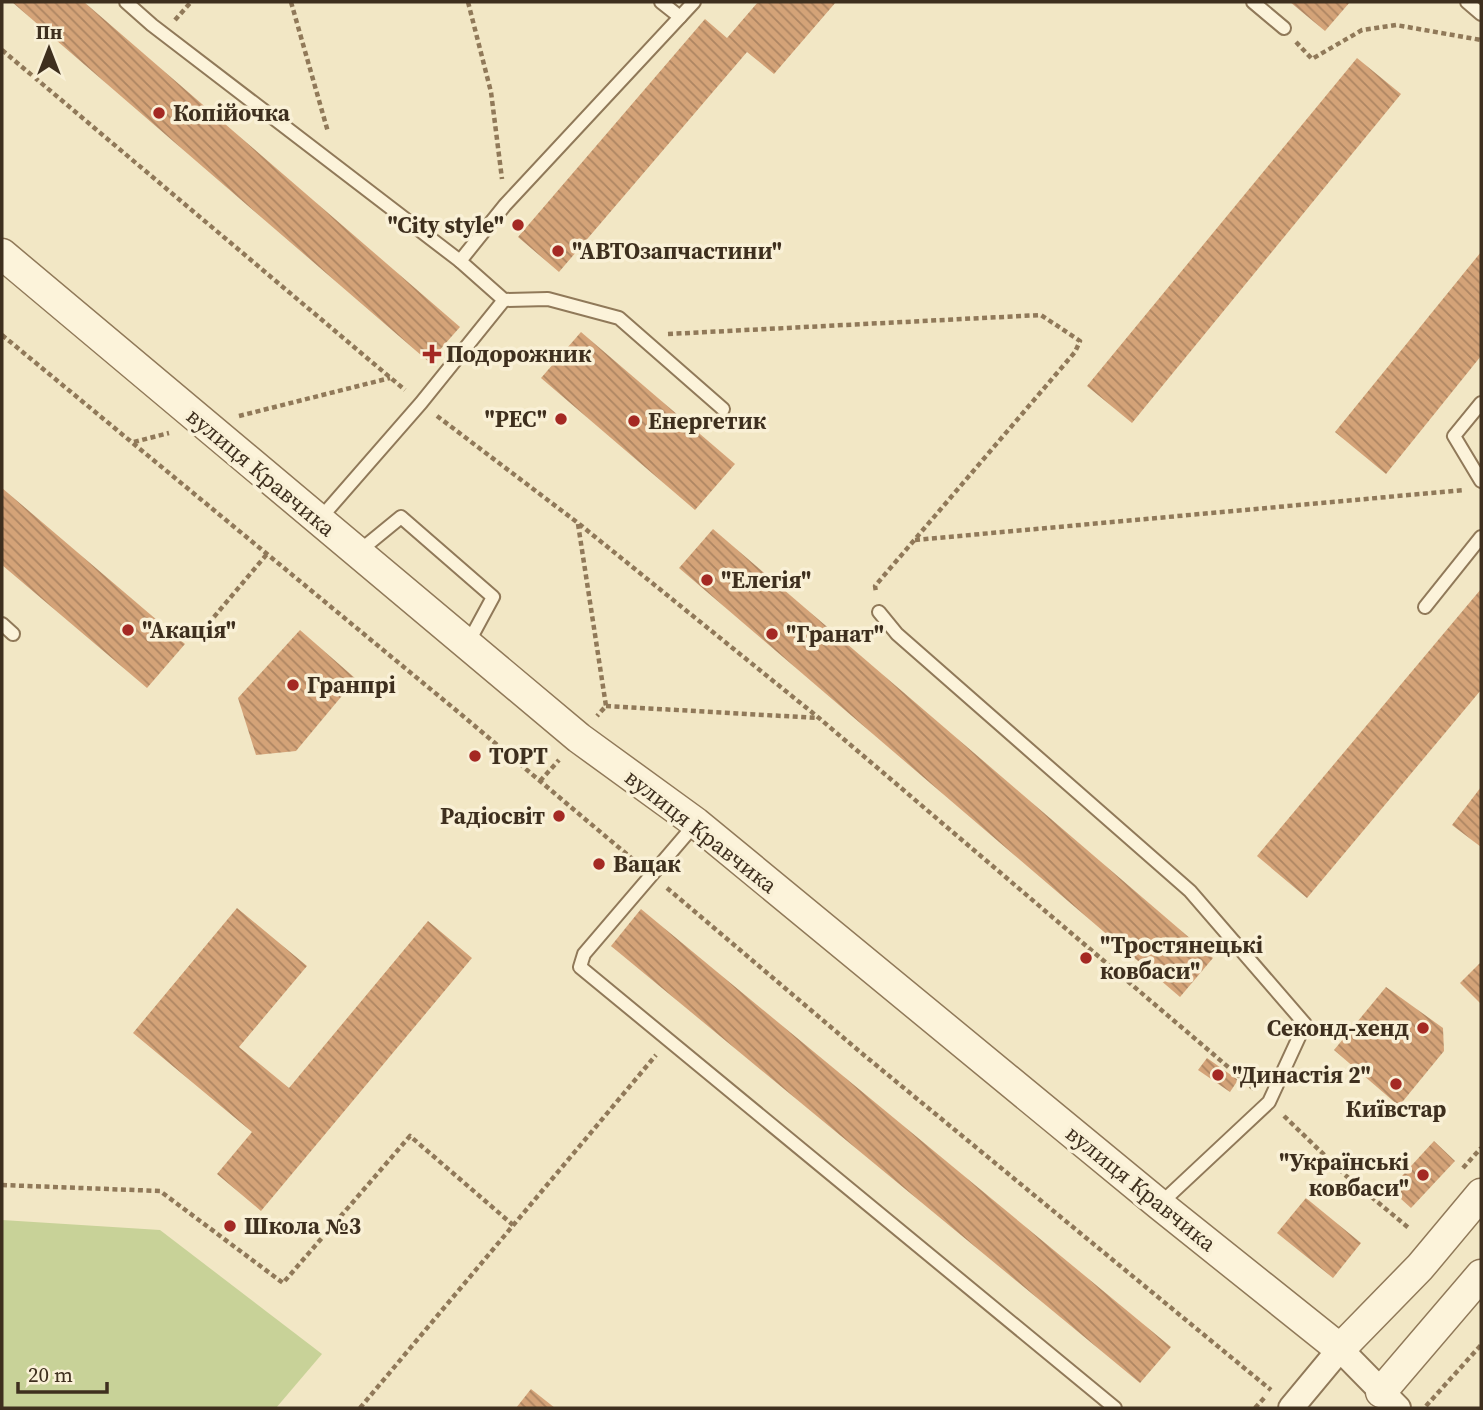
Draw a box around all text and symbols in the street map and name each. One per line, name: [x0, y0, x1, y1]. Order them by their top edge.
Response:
north arrow: [14, 14, 84, 84]
text: Пн: [36, 19, 62, 45]
place label: Копійочка: [173, 97, 291, 129]
marker: Копійочка: [151, 105, 167, 121]
place label: "City style": [387, 209, 504, 241]
marker: "City style": [510, 217, 526, 233]
place label: "АВТОзапчастини": [572, 235, 782, 267]
marker: "АВТОзапчастини": [550, 243, 566, 259]
place label: Подорожник: [446, 338, 592, 370]
marker: Подорожник: [424, 346, 440, 362]
street label: вулиця Кравчика: [180, 400, 343, 544]
place label: "РЕС": [484, 403, 547, 435]
place label: Енергетик: [648, 405, 767, 437]
marker: "РЕС": [553, 411, 569, 427]
marker: Енергетик: [626, 413, 642, 429]
place label: "Елегія": [721, 564, 811, 596]
marker: "Елегія": [699, 572, 715, 588]
place label: "Акація": [142, 614, 236, 646]
place label: "Гранат": [786, 618, 884, 650]
marker: "Акація": [120, 622, 136, 638]
marker: "Гранат": [764, 626, 780, 642]
place label: Гранпрі: [307, 669, 396, 701]
marker: Гранпрі: [285, 677, 301, 693]
place label: ТОРТ: [489, 740, 548, 772]
marker: ТОРТ: [467, 748, 483, 764]
street label: вулиця Кравчика: [618, 761, 784, 901]
place label: Радіосвіт: [440, 800, 545, 832]
marker: Радіосвіт: [551, 808, 567, 824]
place label: Вацак: [613, 848, 681, 880]
marker: Вацак: [591, 856, 607, 872]
place label: "Тростянецькі ковбаси": [1100, 929, 1263, 987]
marker: "Тростянецькі ковбаси": [1078, 950, 1094, 966]
place label: Секонд-хенд: [1267, 1012, 1409, 1044]
marker: Секонд-хенд: [1415, 1020, 1431, 1036]
place label: "Династія 2": [1232, 1059, 1371, 1091]
marker: "Династія 2": [1210, 1067, 1226, 1083]
marker: Київстар: [1388, 1076, 1404, 1092]
place label: Київстар: [1346, 1093, 1446, 1125]
street label: вулиця Кравчика: [1059, 1117, 1223, 1259]
place label: "Українські ковбаси": [1279, 1146, 1409, 1204]
marker: "Українські ковбаси": [1415, 1167, 1431, 1183]
place label: Школа №3: [244, 1210, 361, 1242]
marker: Школа №3: [222, 1218, 238, 1234]
scale bar: [18, 1350, 107, 1394]
text: 20 m: [28, 1360, 73, 1389]

